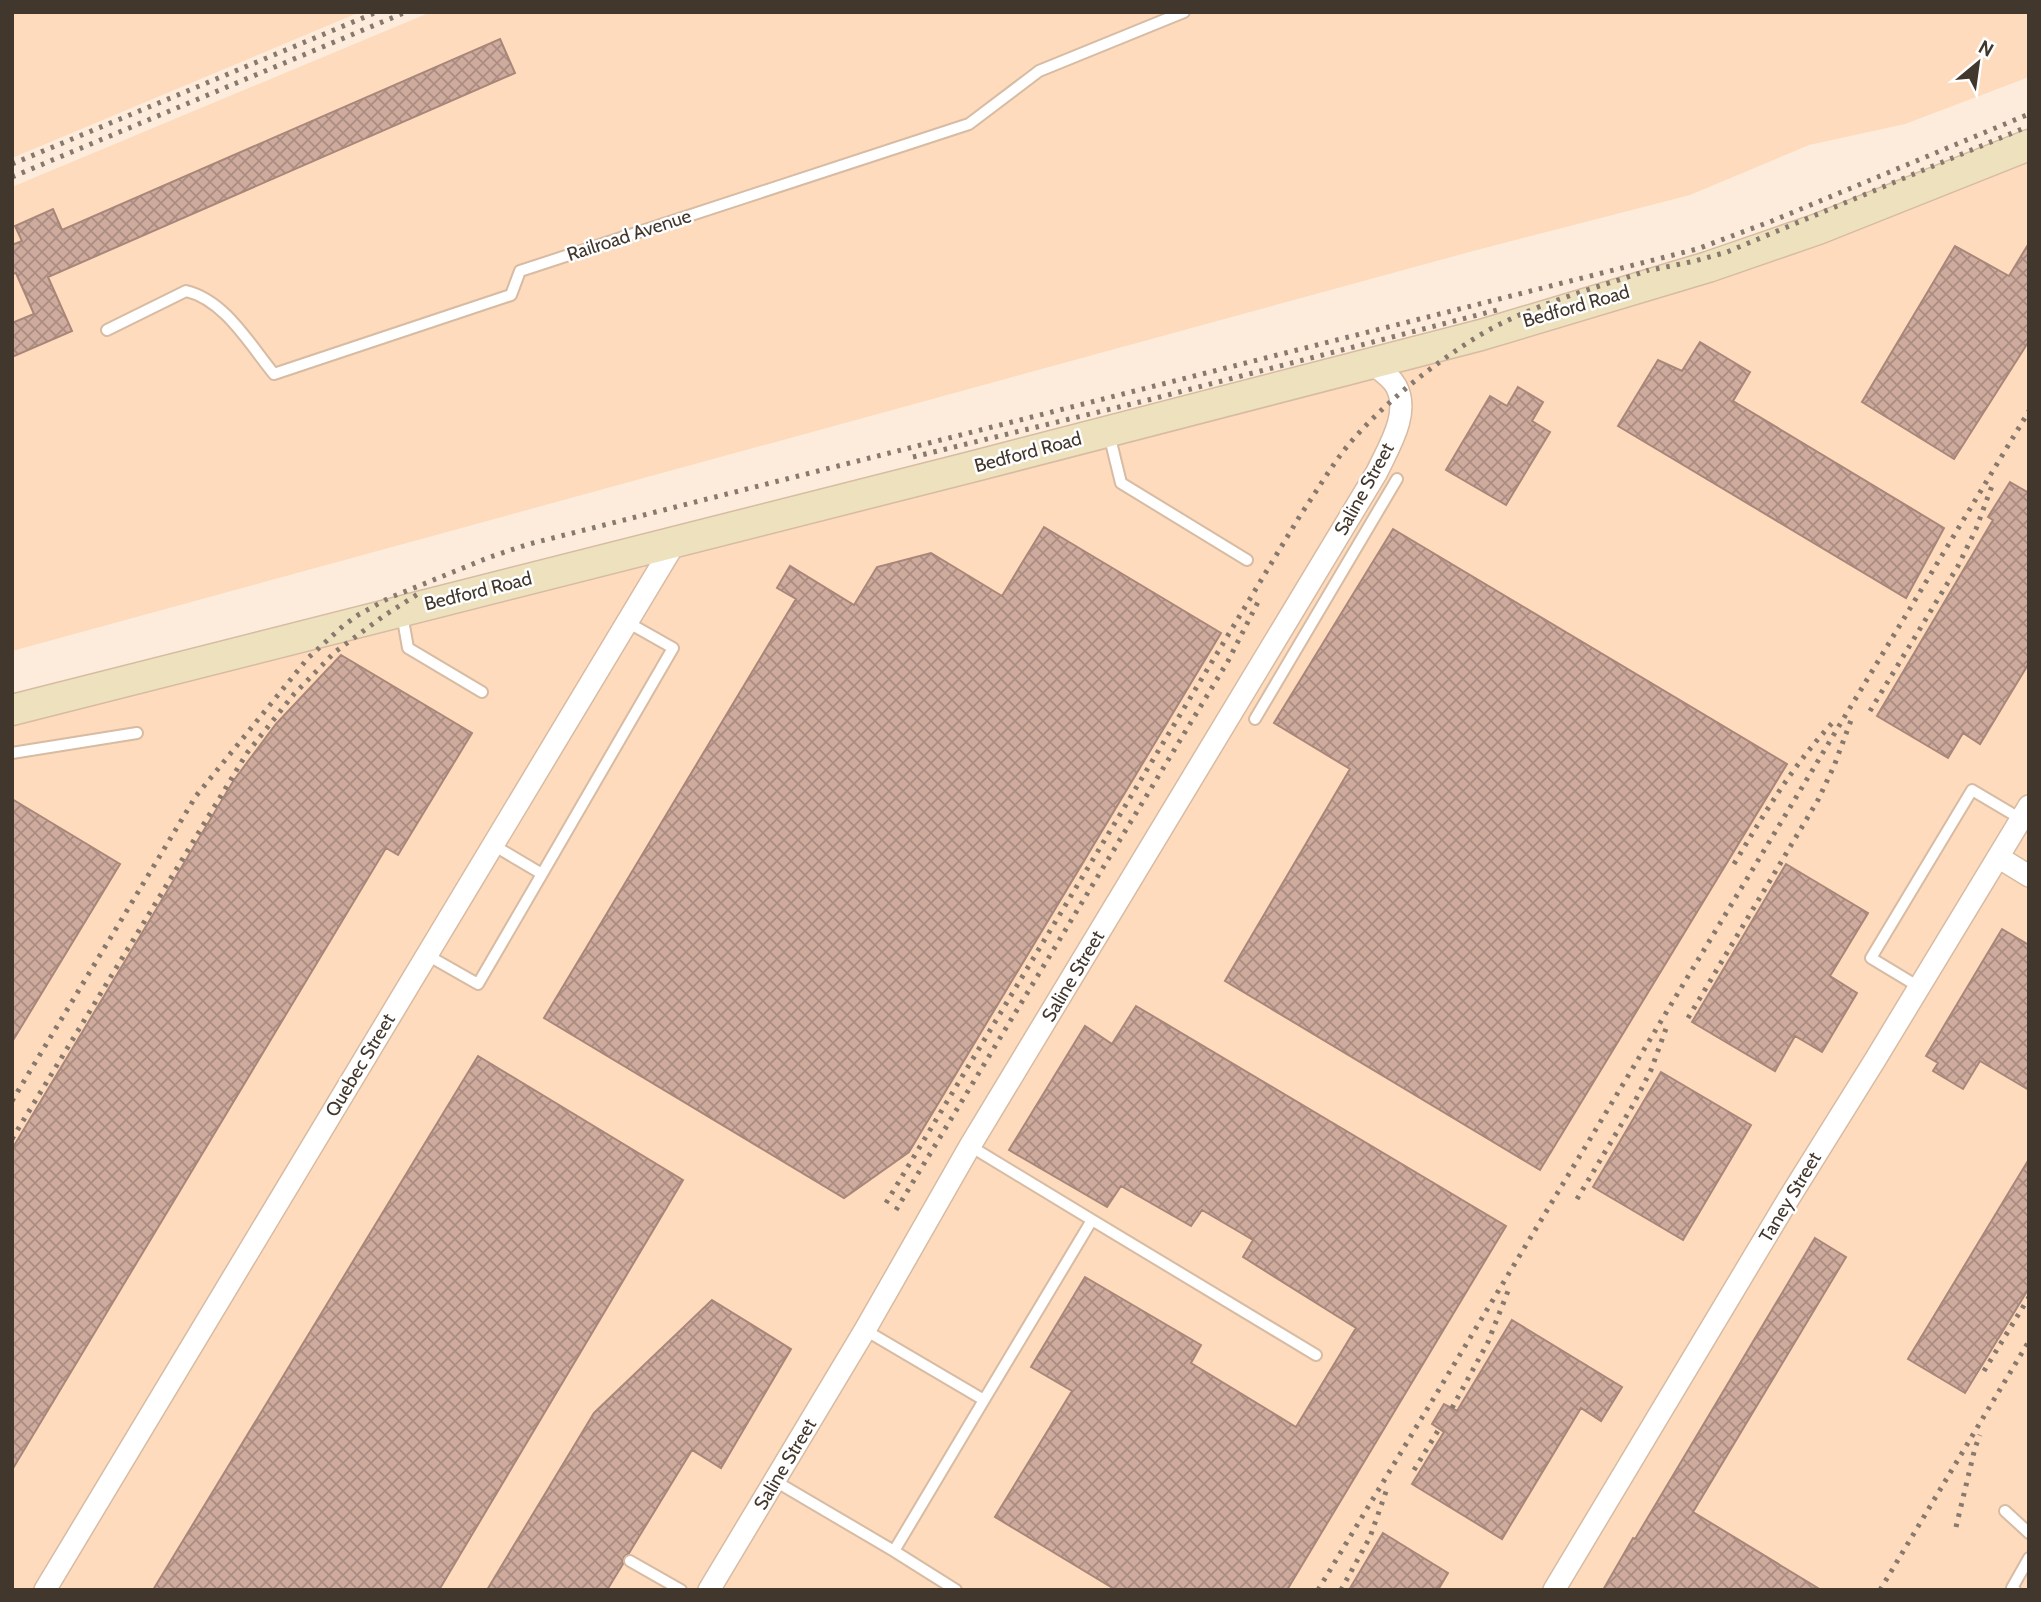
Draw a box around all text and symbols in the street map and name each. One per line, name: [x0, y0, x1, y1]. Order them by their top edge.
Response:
north arrow: [1943, 28, 2013, 98]
text: N: [1975, 35, 1997, 62]
street label: Railroad Avenue: [564, 204, 694, 266]
street label: Bedford Road: [1520, 280, 1632, 332]
street label: Bedford Road: [972, 427, 1084, 477]
street label: Saline Street: [1329, 438, 1399, 539]
street label: Bedford Road: [422, 567, 534, 615]
street label: Saline Street: [1037, 926, 1109, 1026]
street label: Quebec Street: [320, 1009, 400, 1121]
street label: Taney Street: [1754, 1147, 1826, 1246]
street label: Saline Street: [749, 1414, 821, 1514]

